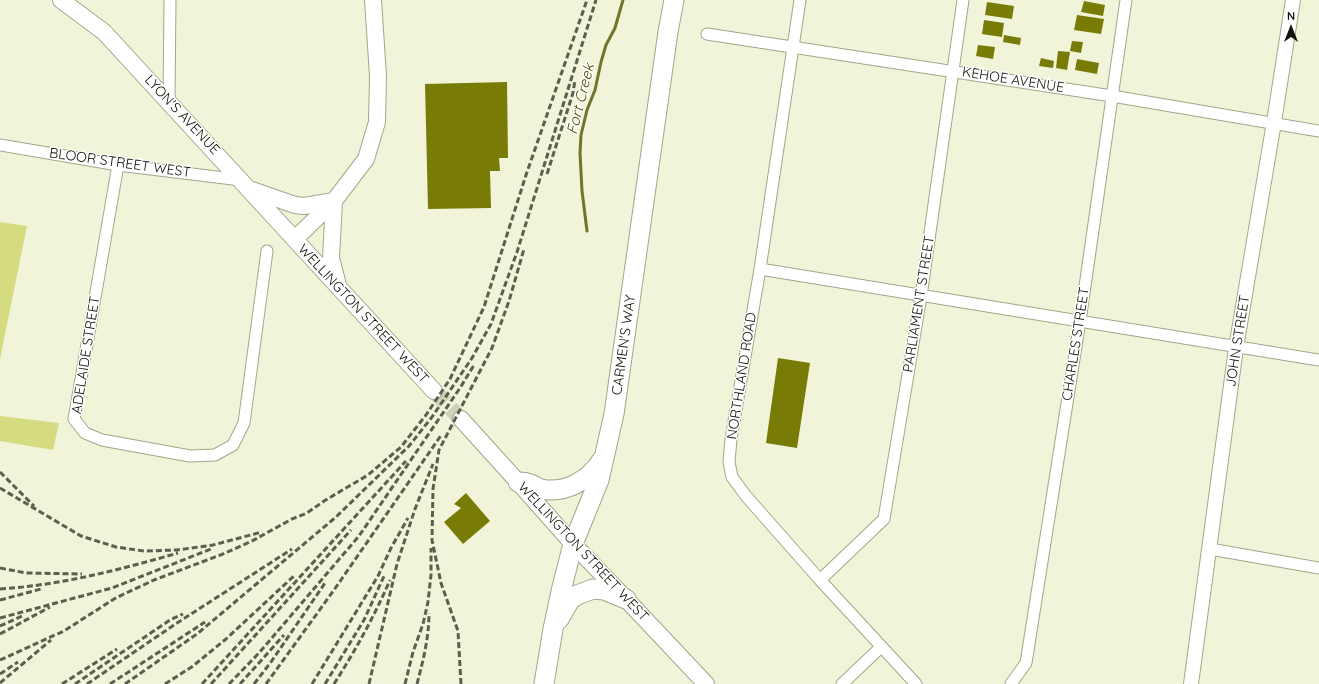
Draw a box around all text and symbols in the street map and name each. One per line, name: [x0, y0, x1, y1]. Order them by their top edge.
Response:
north arrow: [1271, 8, 1311, 48]
text: N: [1287, 9, 1295, 23]
water label: Fort Creek: [563, 62, 599, 136]
street label: KEHOE AVENUE: [961, 64, 1065, 96]
street label: LYON'S AVENUE: [141, 72, 223, 158]
street label: BLOOR STREET WEST: [48, 145, 192, 181]
street label: PARLIAMENT STREET: [900, 234, 938, 374]
street label: WELLINGTON STREET WEST: [294, 241, 432, 387]
street label: CHARLES STREET: [1059, 286, 1093, 402]
street label: CARMEN'S WAY: [609, 294, 639, 396]
street label: JOHN STREET: [1222, 294, 1254, 388]
street label: ADELAIDE STREET: [68, 295, 104, 415]
street label: NORTHLAND ROAD: [724, 311, 760, 441]
street label: WELLINGTON STREET WEST: [514, 479, 652, 625]

